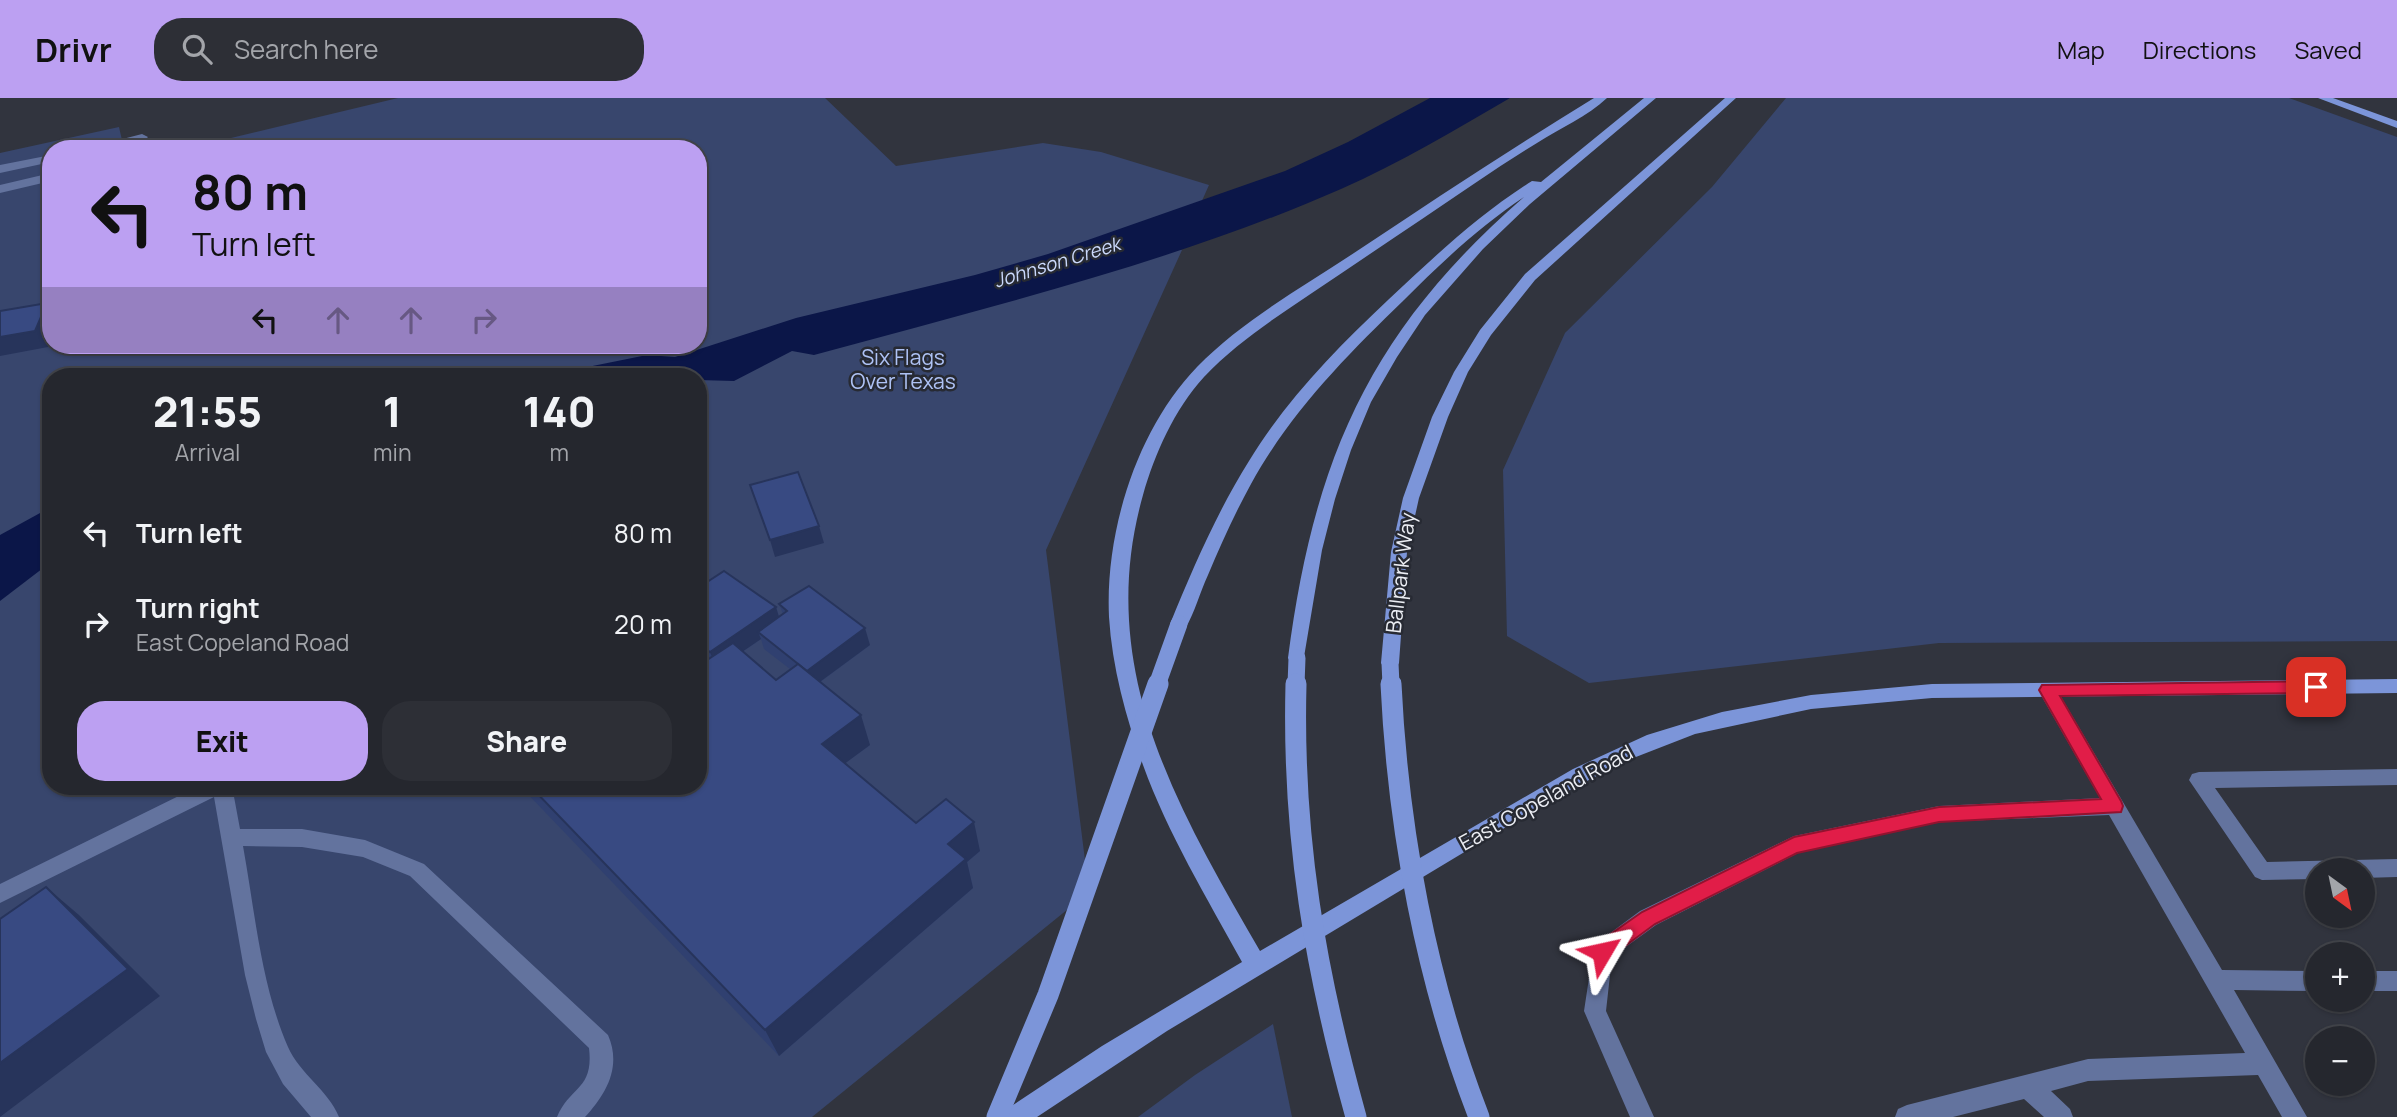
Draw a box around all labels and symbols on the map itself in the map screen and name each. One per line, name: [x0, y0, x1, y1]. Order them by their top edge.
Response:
water label: Johnson Creek: [991, 230, 1126, 294]
park label: Six Flags Over Texas: [850, 343, 956, 395]
street label: Ballpark Way: [1379, 511, 1421, 635]
pin: [2286, 657, 2346, 717]
street label: East Copeland Road: [1454, 738, 1637, 857]
north arrow: [2305, 858, 2375, 928]
position arrow: [1565, 915, 1639, 989]

